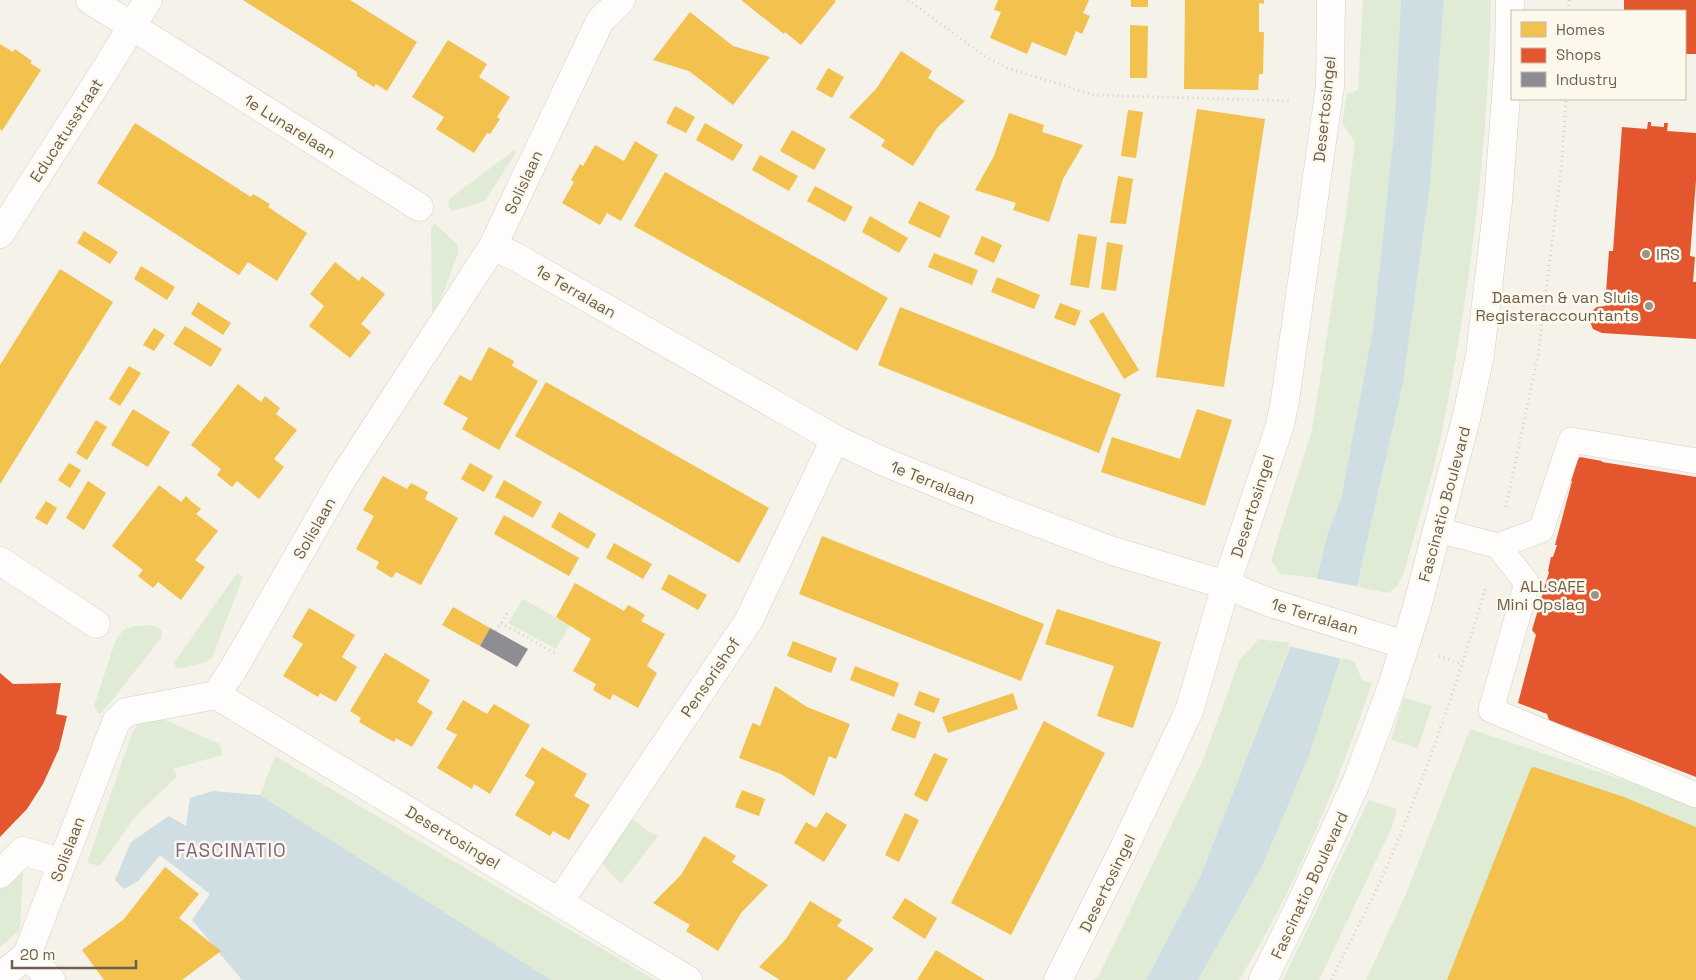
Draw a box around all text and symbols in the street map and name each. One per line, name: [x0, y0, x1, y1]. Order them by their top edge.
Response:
legend: [1511, 10, 1686, 100]
text: Homes: [1556, 20, 1605, 39]
text: Shops: [1556, 45, 1601, 64]
street label: Desertosingel: [1308, 55, 1341, 163]
text: Industry: [1556, 70, 1617, 89]
street label: Educatusstraat: [25, 74, 108, 186]
street label: 1e Lunarelaan: [240, 90, 340, 163]
street label: Solislaan: [500, 147, 547, 218]
place label: IRS: [1656, 244, 1680, 265]
marker: IRS: [1640, 248, 1652, 260]
street label: 1e Terralaan: [531, 260, 620, 323]
place label: Daamen & van Sluis Registeraccountants: [1475, 287, 1639, 326]
marker: Daamen & van Sluis Registeraccountants: [1643, 300, 1655, 312]
street label: Fascinatio Boulevard: [1414, 424, 1475, 584]
street label: Desertosingel: [1226, 452, 1279, 560]
street label: 1e Terralaan: [887, 456, 979, 509]
street label: Solislaan: [288, 494, 341, 563]
place label: ALLSAFE Mini Opslag: [1497, 576, 1585, 615]
marker: ALLSAFE Mini Opslag: [1589, 589, 1601, 601]
street label: 1e Terralaan: [1269, 593, 1361, 640]
street label: Pensorishof: [676, 633, 745, 721]
street label: Desertosingel: [402, 801, 504, 874]
street label: Fascinatio Boulevard: [1266, 808, 1353, 962]
street label: Solislaan: [45, 814, 89, 885]
street label: Desertosingel: [1075, 831, 1140, 936]
district label: FASCINATIO: [175, 838, 287, 863]
scale bar: [12, 938, 136, 970]
text: 20 m: [20, 945, 55, 964]

